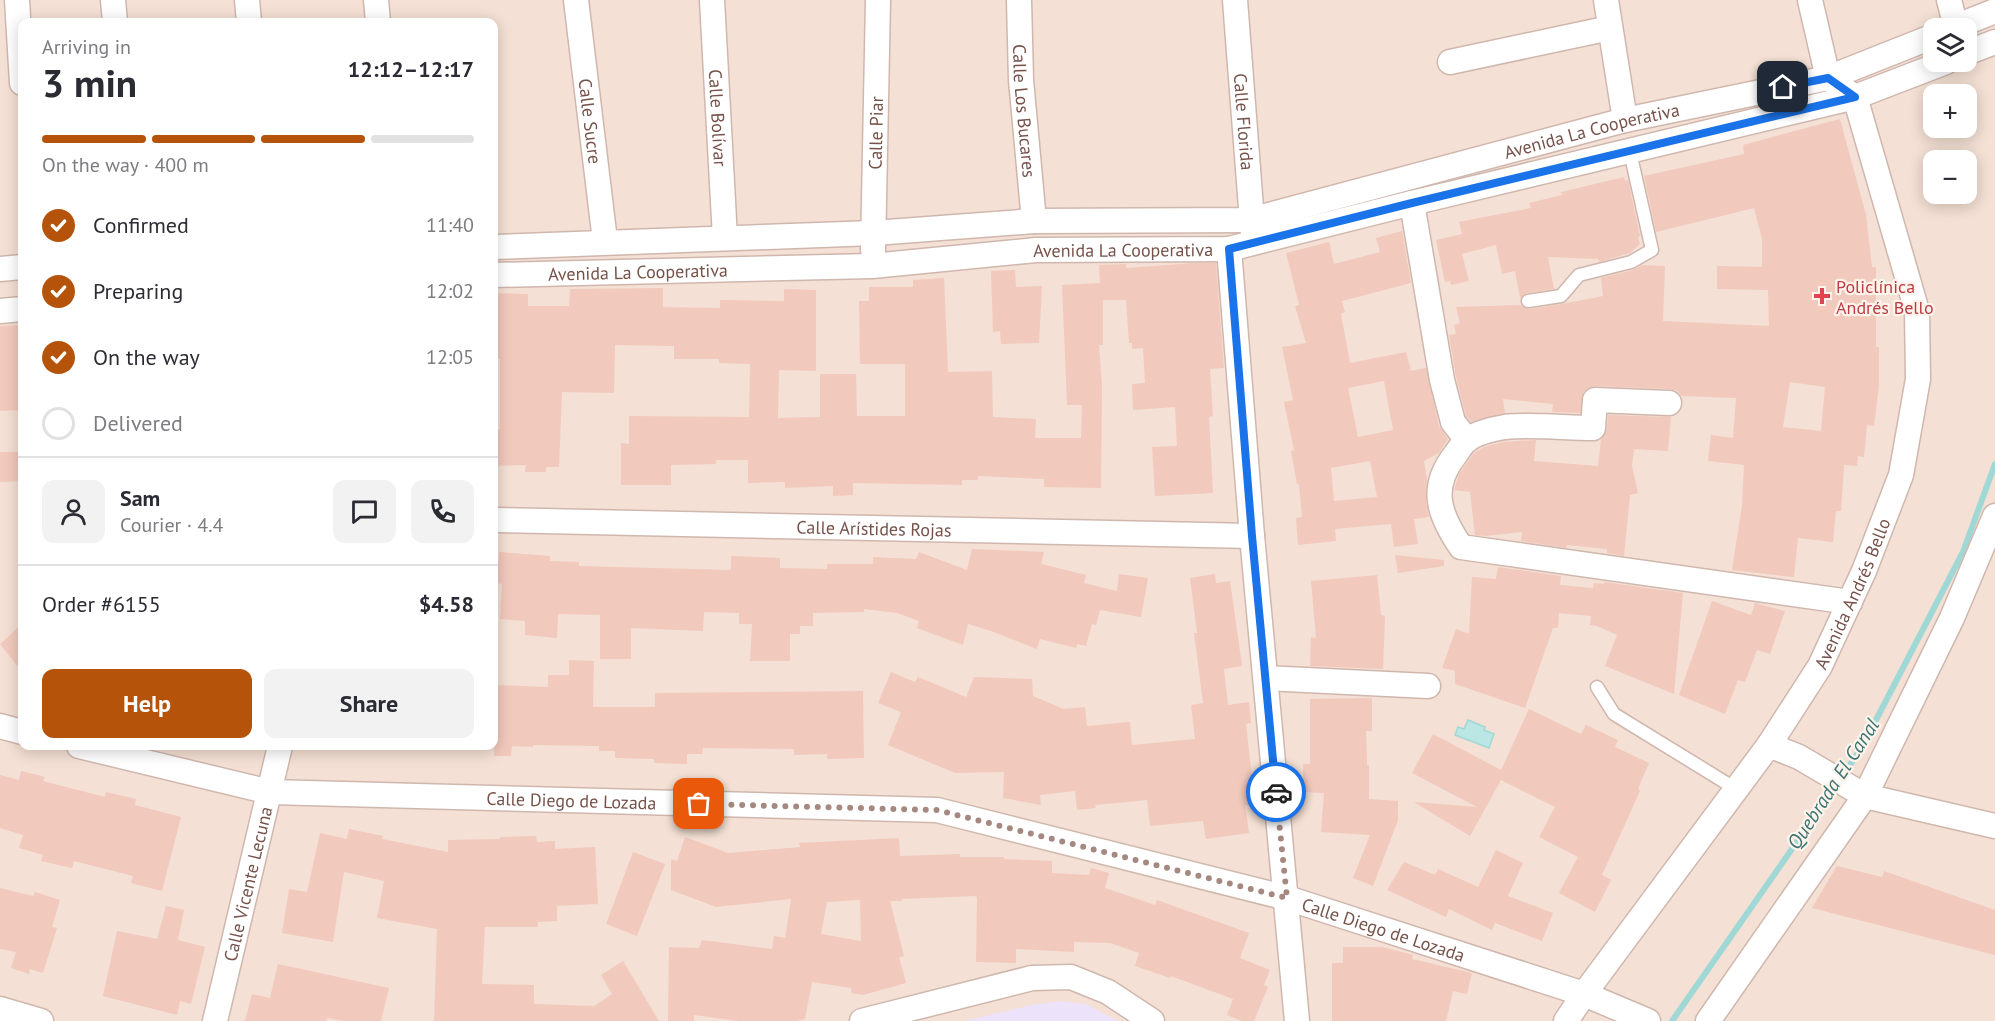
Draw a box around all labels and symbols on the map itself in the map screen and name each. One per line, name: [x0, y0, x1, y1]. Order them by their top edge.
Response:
street label: Calle Los Bucares: [1009, 44, 1041, 179]
pin: [1757, 61, 1808, 112]
street label: Calle Bolívar: [704, 69, 733, 167]
street label: Calle Florida: [1229, 72, 1260, 171]
street label: Calle Sucre: [574, 77, 607, 165]
street label: Calle Piar: [863, 96, 888, 170]
street label: Avenida La Cooperativa: [1501, 98, 1681, 163]
street label: Avenida La Cooperativa: [1033, 238, 1213, 262]
street label: Avenida La Cooperativa: [548, 258, 728, 285]
place label: Policlínica Andrés Bello: [1836, 275, 1934, 319]
marker: Policlínica Andrés Bello: [1813, 287, 1831, 305]
street label: Calle Arístides Rojas: [796, 515, 952, 541]
street label: Avenida Andrés Bello: [1809, 515, 1895, 673]
water label: Quebrada El Canal: [1781, 713, 1885, 854]
courier: [1246, 762, 1306, 822]
pin: [673, 778, 724, 829]
street label: Calle Diego de Lozada: [486, 786, 657, 814]
street label: Calle Vicente Lecuna: [218, 804, 277, 963]
street label: Calle Diego de Lozada: [1299, 892, 1468, 966]

